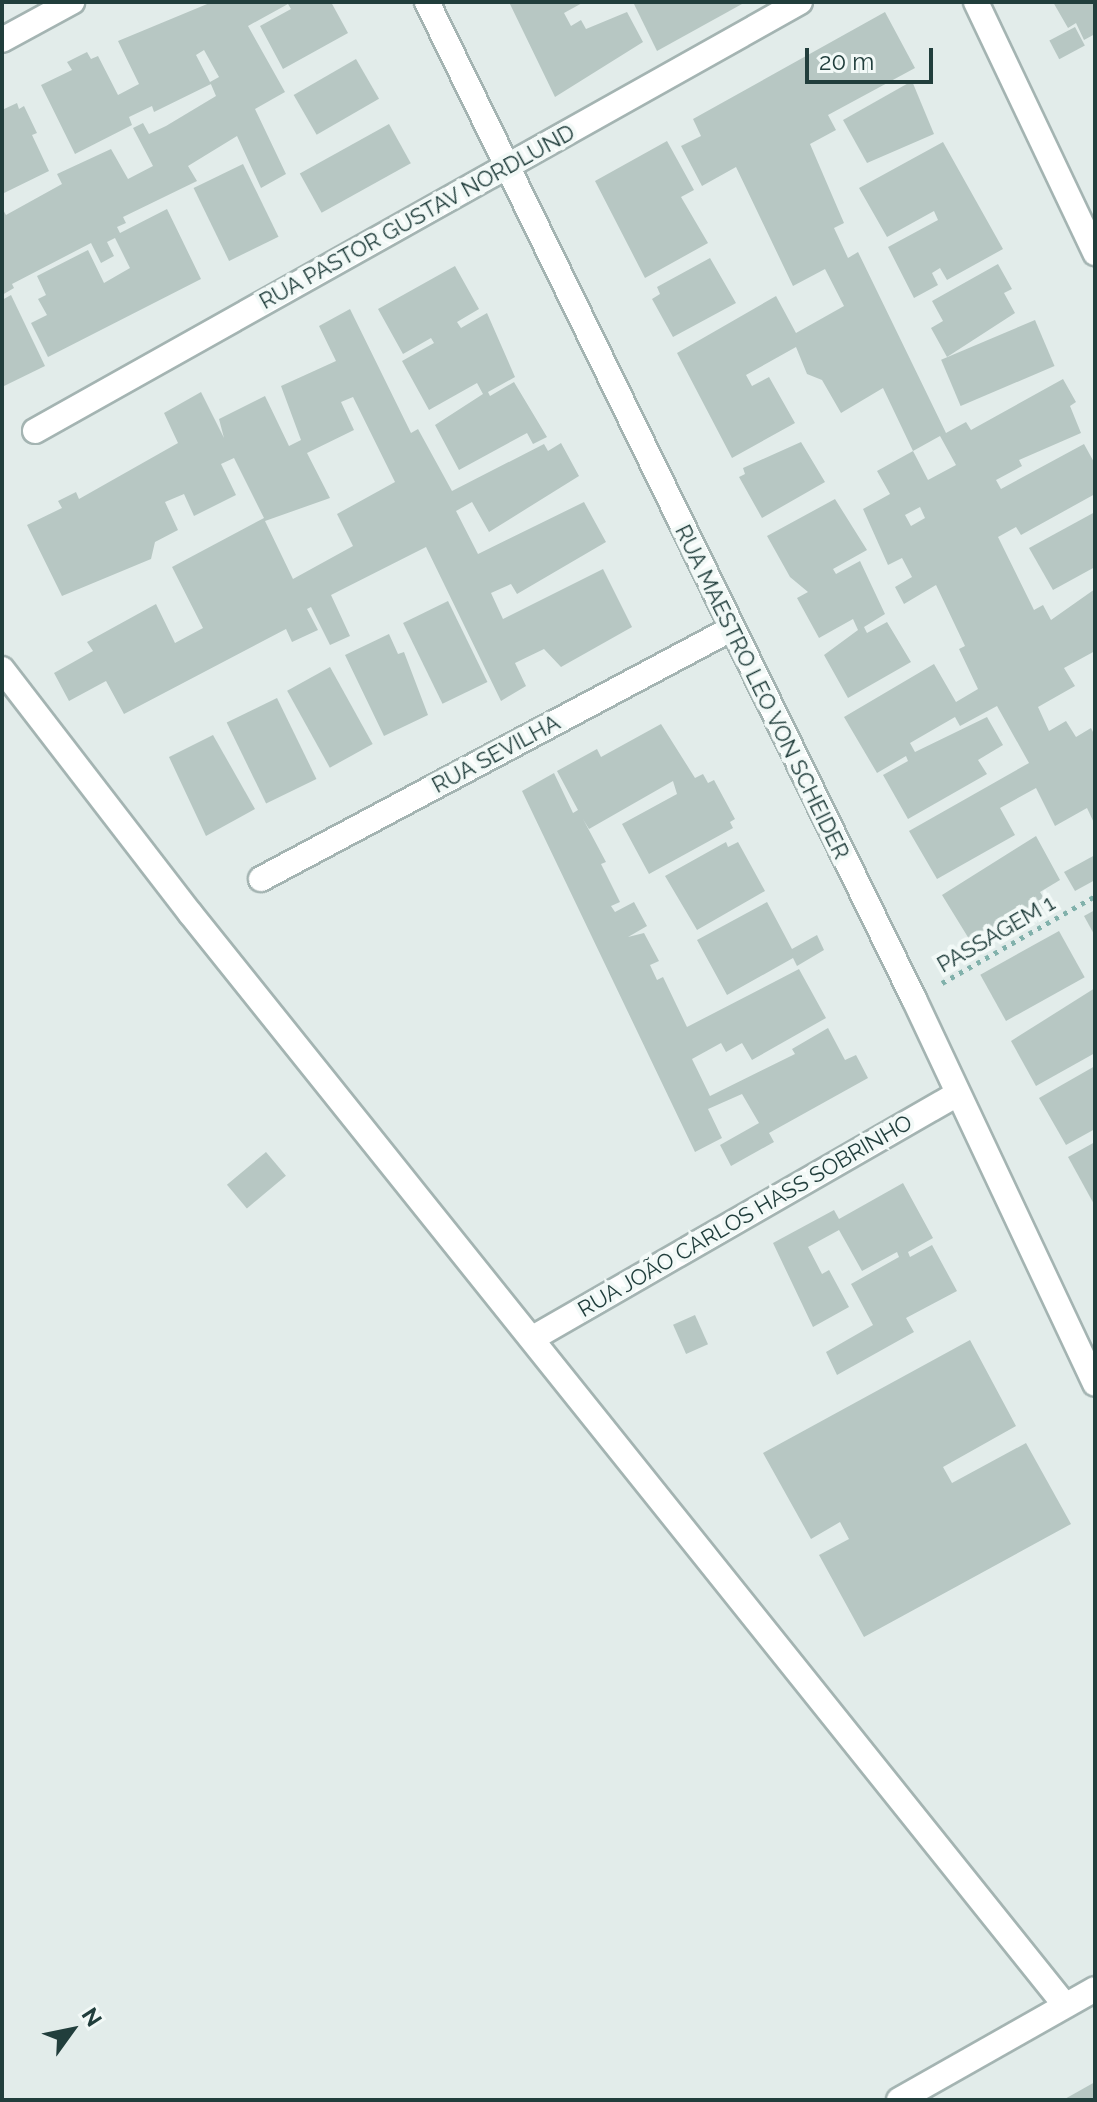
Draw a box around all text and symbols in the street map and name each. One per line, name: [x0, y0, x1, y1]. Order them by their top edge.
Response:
scale bar: [809, 32, 937, 82]
text: 20 m: [819, 47, 874, 76]
street label: RUA PASTOR GUSTAV NORDLUND: [254, 119, 580, 315]
street label: RUA MAESTRO LEO VON SCHEIDER: [669, 520, 855, 864]
street label: RUA SEVILHA: [427, 709, 565, 799]
street label: PASSAGEM 1: [932, 890, 1060, 978]
street label: RUA JOÃO CARLOS HASS SOBRINHO: [573, 1109, 917, 1323]
north arrow: [32, 1990, 112, 2070]
text: N: [77, 2003, 108, 2031]

